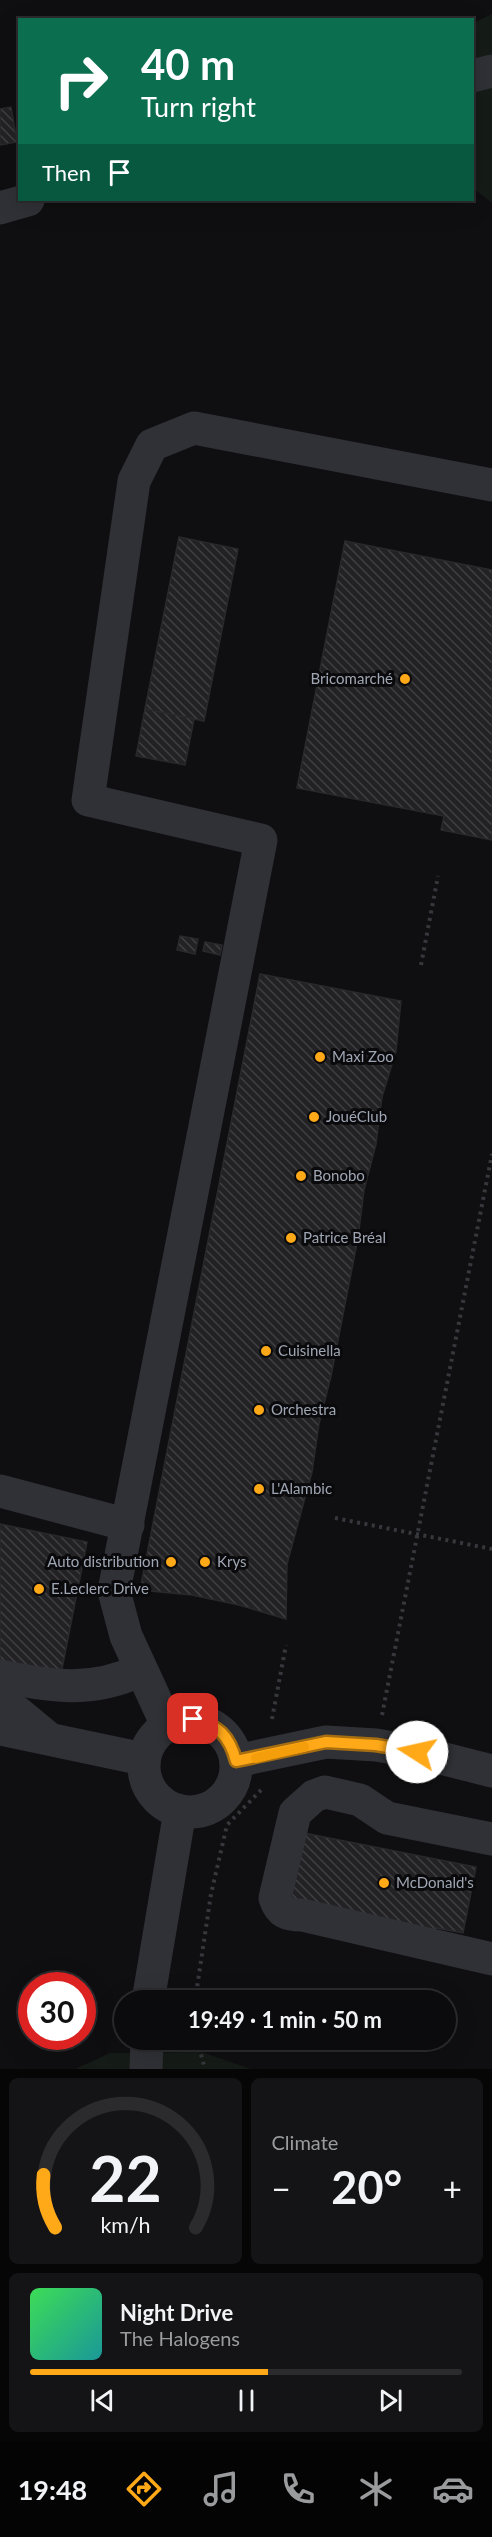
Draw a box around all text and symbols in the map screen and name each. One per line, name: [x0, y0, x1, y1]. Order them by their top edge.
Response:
text: 40 m: [141, 39, 235, 89]
icon: right: [42, 42, 120, 120]
text: Turn right: [141, 90, 256, 123]
icon: arrive: [103, 156, 136, 189]
text: Then: [42, 159, 91, 186]
place label: Bricomarché: [310, 669, 393, 687]
marker: Bricomarché: [398, 672, 412, 686]
place label: Maxi Zoo: [332, 1047, 394, 1065]
marker: Maxi Zoo: [313, 1050, 327, 1064]
place label: JouéClub: [326, 1107, 387, 1125]
marker: JouéClub: [307, 1110, 321, 1124]
place label: Bonobo: [313, 1166, 365, 1184]
marker: Bonobo: [294, 1169, 308, 1183]
place label: Patrice Bréal: [303, 1228, 386, 1246]
marker: Patrice Bréal: [284, 1231, 298, 1245]
place label: Cuisinella: [278, 1341, 341, 1359]
marker: Cuisinella: [259, 1344, 273, 1358]
place label: Orchestra: [271, 1400, 336, 1418]
marker: Orchestra: [252, 1403, 266, 1417]
place label: L'Alambic: [271, 1479, 332, 1497]
marker: L'Alambic: [252, 1482, 266, 1496]
place label: Auto distribution: [47, 1552, 159, 1570]
place label: Krys: [217, 1552, 247, 1570]
marker: Auto distribution: [164, 1555, 178, 1569]
marker: Krys: [198, 1555, 212, 1569]
place label: E.Leclerc Drive: [51, 1579, 149, 1597]
marker: E.Leclerc Drive: [32, 1582, 46, 1596]
pin: [167, 1693, 218, 1744]
icon: arrive: [176, 1702, 209, 1735]
position arrow: [385, 1720, 449, 1784]
place label: McDonald's: [396, 1873, 474, 1891]
marker: McDonald's: [377, 1876, 391, 1890]
speed limit sign: 30: [18, 1972, 96, 2050]
text: 19:49 · 1 min · 50 m: [188, 2006, 382, 2033]
text: Climate: [272, 2130, 338, 2154]
text: 22: [89, 2140, 161, 2215]
text: 20°: [331, 2160, 402, 2214]
text: −: [272, 2168, 291, 2208]
text: +: [443, 2168, 462, 2208]
text: km/h: [100, 2212, 150, 2238]
text: Night Drive: [120, 2299, 233, 2326]
text: The Halogens: [120, 2326, 240, 2350]
icon: previous: [86, 2384, 119, 2417]
icon: pause: [230, 2384, 263, 2417]
icon: next: [374, 2384, 407, 2417]
icon: directions: [123, 2468, 165, 2510]
icon: music: [200, 2468, 242, 2510]
icon: phone: [277, 2468, 319, 2510]
icon: climate: [355, 2468, 397, 2510]
icon: car: [432, 2468, 474, 2510]
text: 19:48: [18, 2473, 87, 2506]

